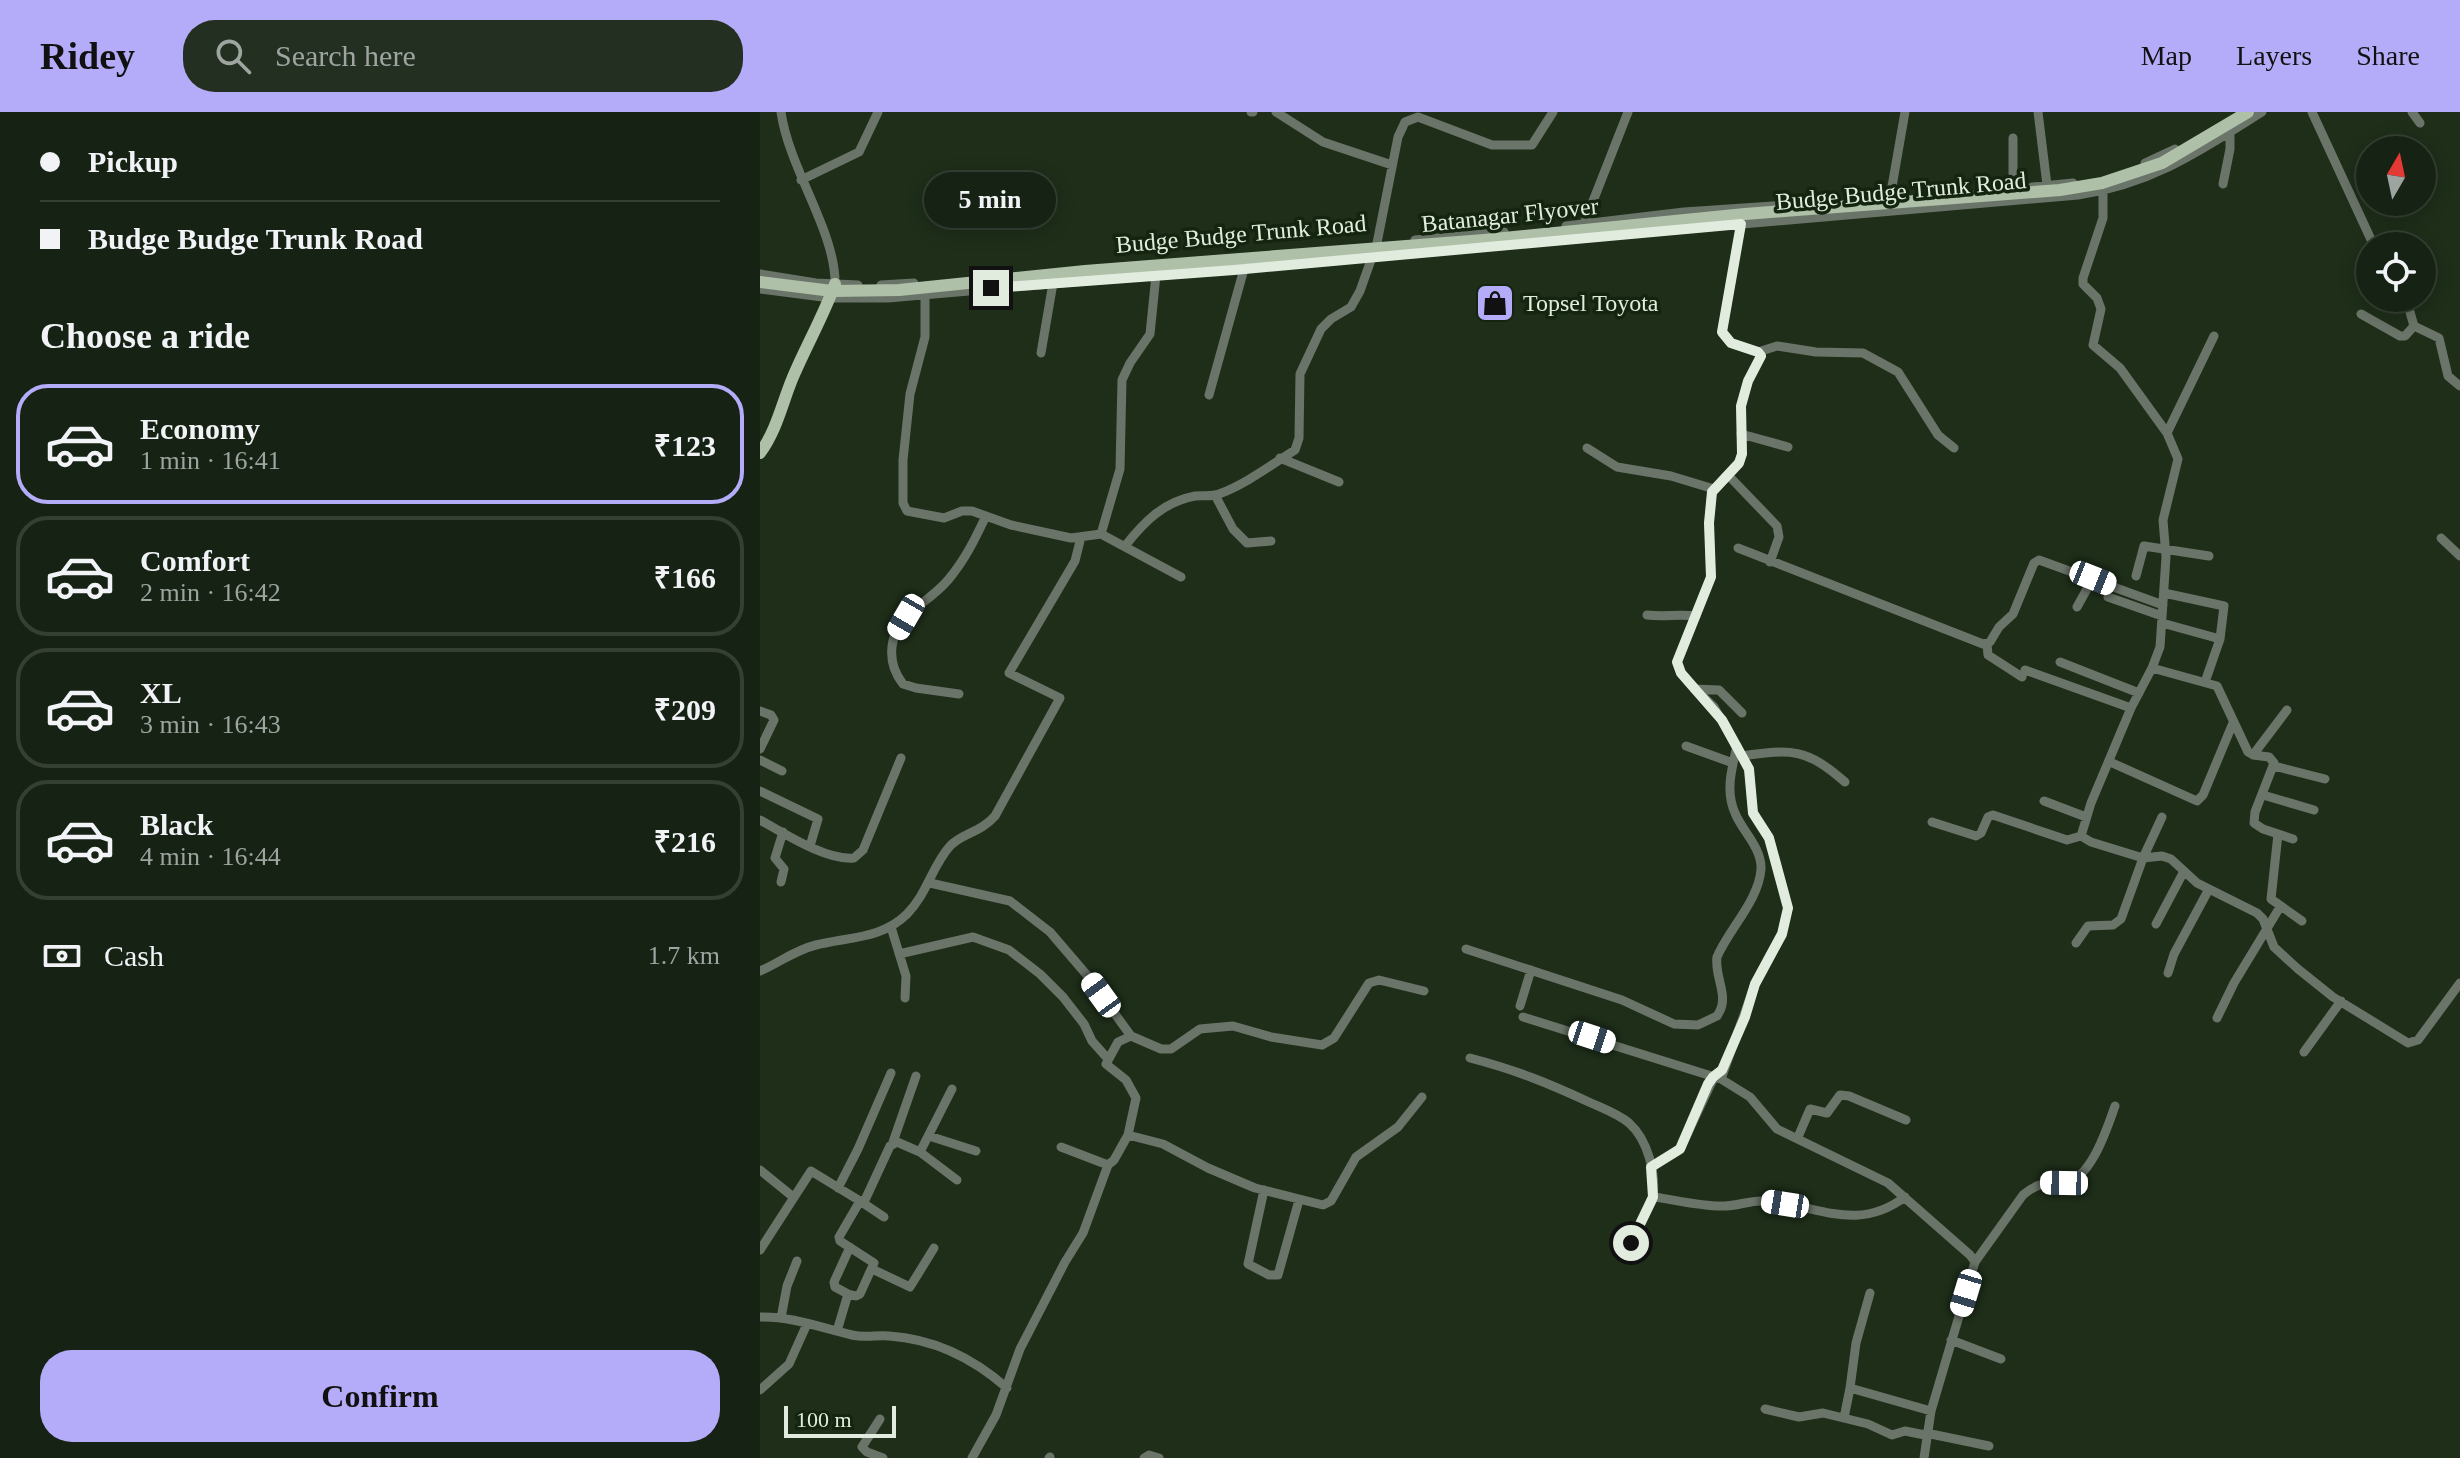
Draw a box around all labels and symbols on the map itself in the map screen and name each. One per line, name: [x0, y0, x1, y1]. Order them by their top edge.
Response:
north arrow: [2356, 136, 2436, 216]
street label: Budge Budge Trunk Road: [1775, 167, 2027, 215]
callout: 5 min: [925, 172, 1057, 228]
street label: Batanagar Flyover: [1420, 193, 1600, 237]
street label: Budge Budge Trunk Road: [1115, 210, 1367, 258]
route end: [973, 270, 1009, 306]
shop icon: Topsel Toyota: [1474, 282, 1516, 324]
place label: Topsel Toyota: [1523, 290, 1659, 316]
car: [2066, 558, 2120, 598]
car: [884, 590, 928, 644]
car: [1077, 969, 1125, 1021]
car: [1565, 1018, 1619, 1056]
car: [2040, 1171, 2088, 1195]
car: [1759, 1188, 1811, 1220]
route start: [1613, 1225, 1649, 1261]
car: [1948, 1267, 1984, 1319]
scale bar: [784, 1402, 896, 1438]

